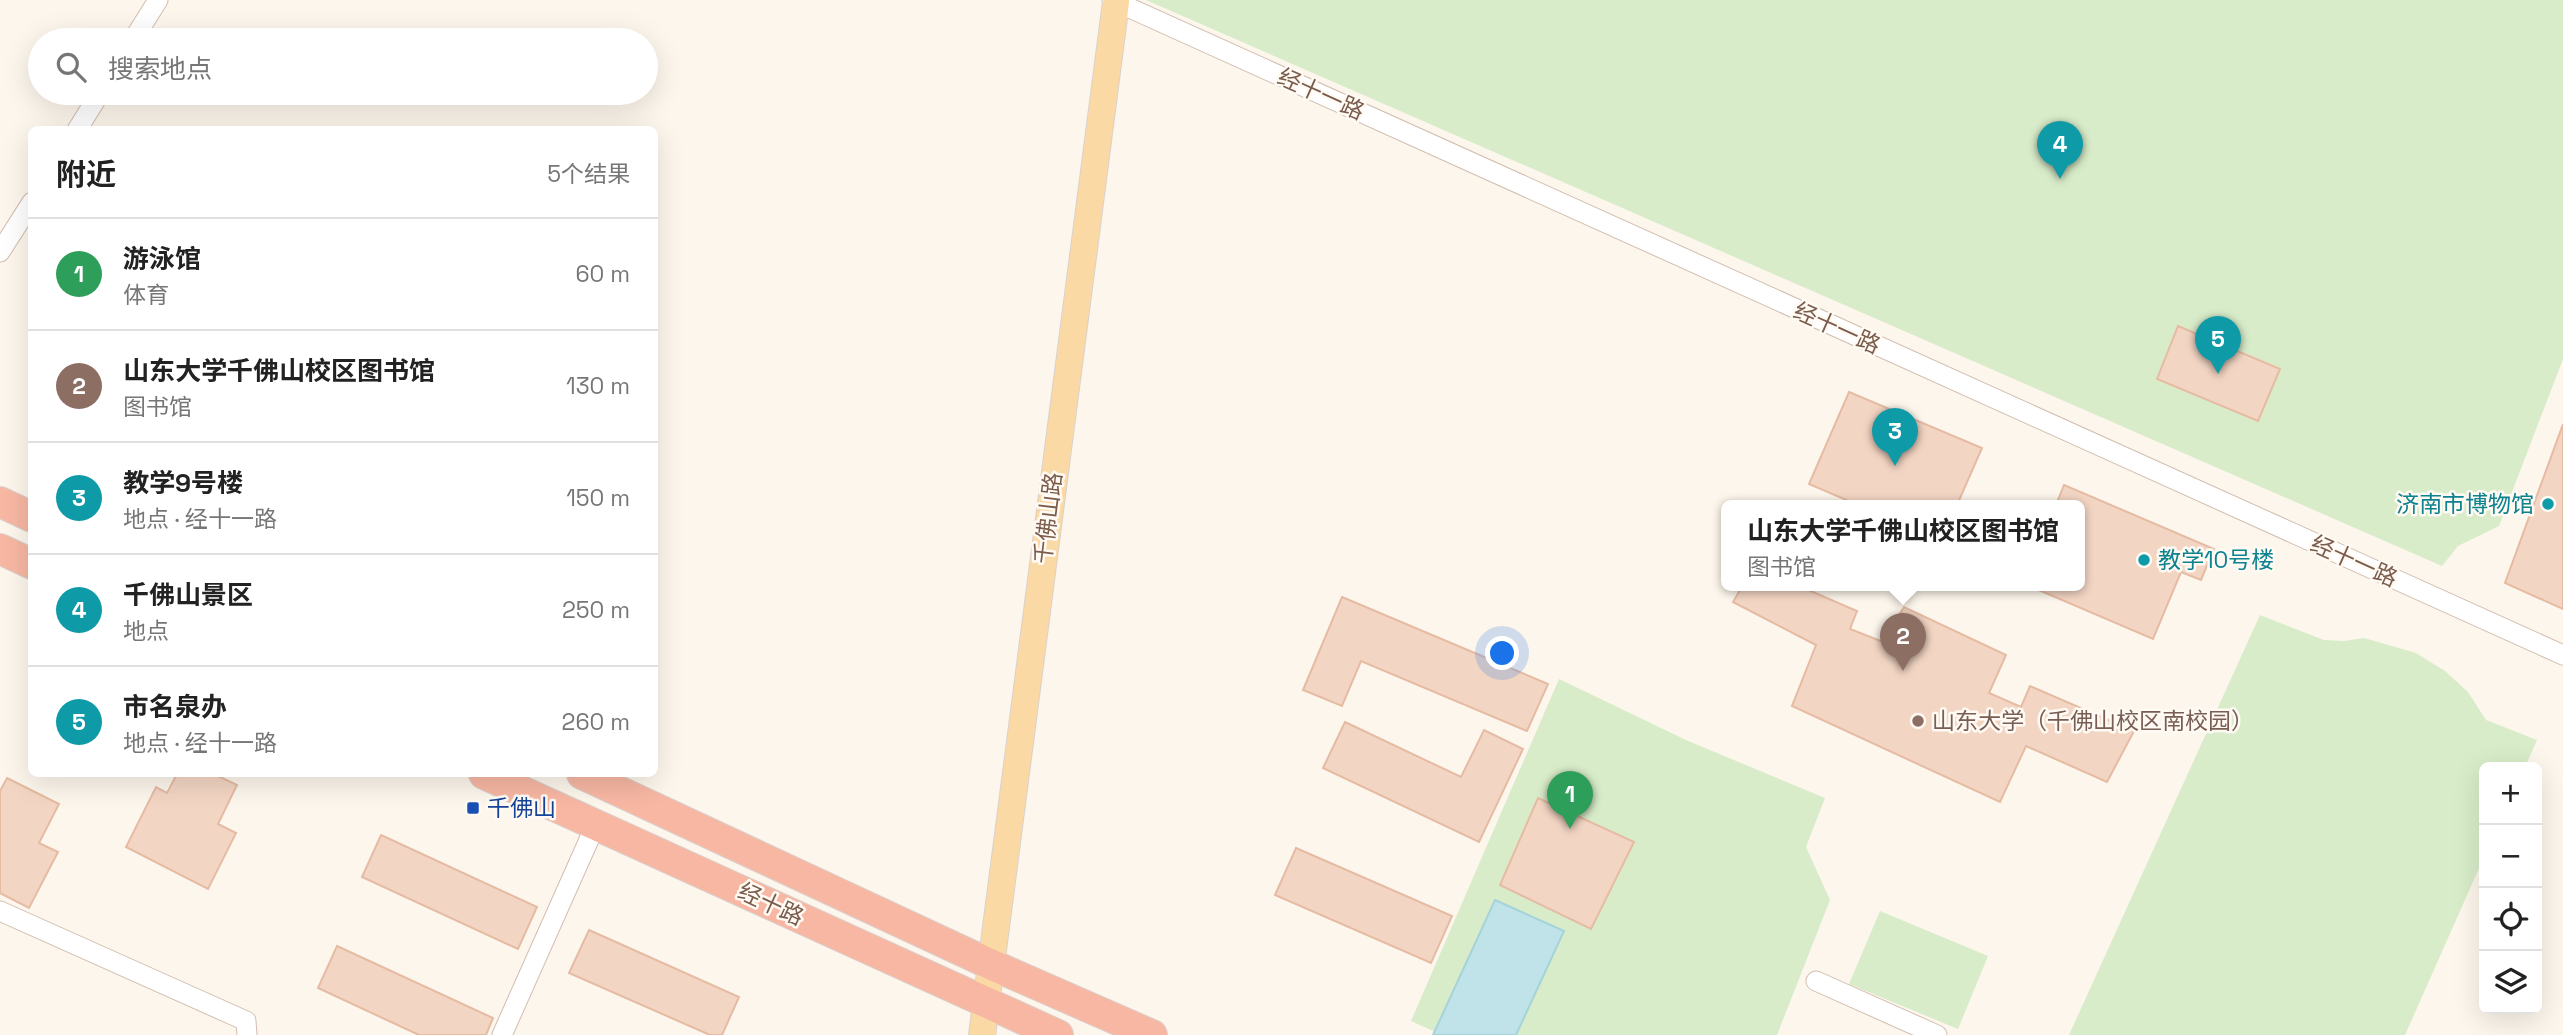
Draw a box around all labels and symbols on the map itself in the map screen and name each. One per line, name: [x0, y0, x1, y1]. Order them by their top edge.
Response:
street label: 经十一路: [1273, 62, 1369, 126]
pin: 4: [2037, 121, 2083, 179]
street label: 经十一路: [1789, 296, 1885, 360]
pin: 5: [2195, 316, 2241, 374]
pin: 3: [1872, 408, 1918, 466]
street label: 千佛山路: [1028, 471, 1068, 565]
place label: 济南市博物馆: [2396, 489, 2534, 519]
marker: 济南市博物馆: [2540, 496, 2556, 512]
street label: 经十一路: [2306, 529, 2402, 593]
place label: 教学10号楼: [2158, 545, 2274, 575]
marker: 教学10号楼: [2136, 552, 2152, 568]
pin: 2: [1880, 613, 1926, 671]
your location: [1485, 636, 1519, 670]
place label: 山东大学（千佛山校区南校园）: [1932, 706, 2254, 736]
marker: 山东大学（千佛山校区南校园）: [1910, 713, 1926, 729]
pin: 1: [1547, 771, 1593, 829]
place label: 千佛山: [487, 793, 556, 823]
marker: 千佛山: [465, 800, 481, 816]
street label: 经十路: [733, 876, 809, 932]

